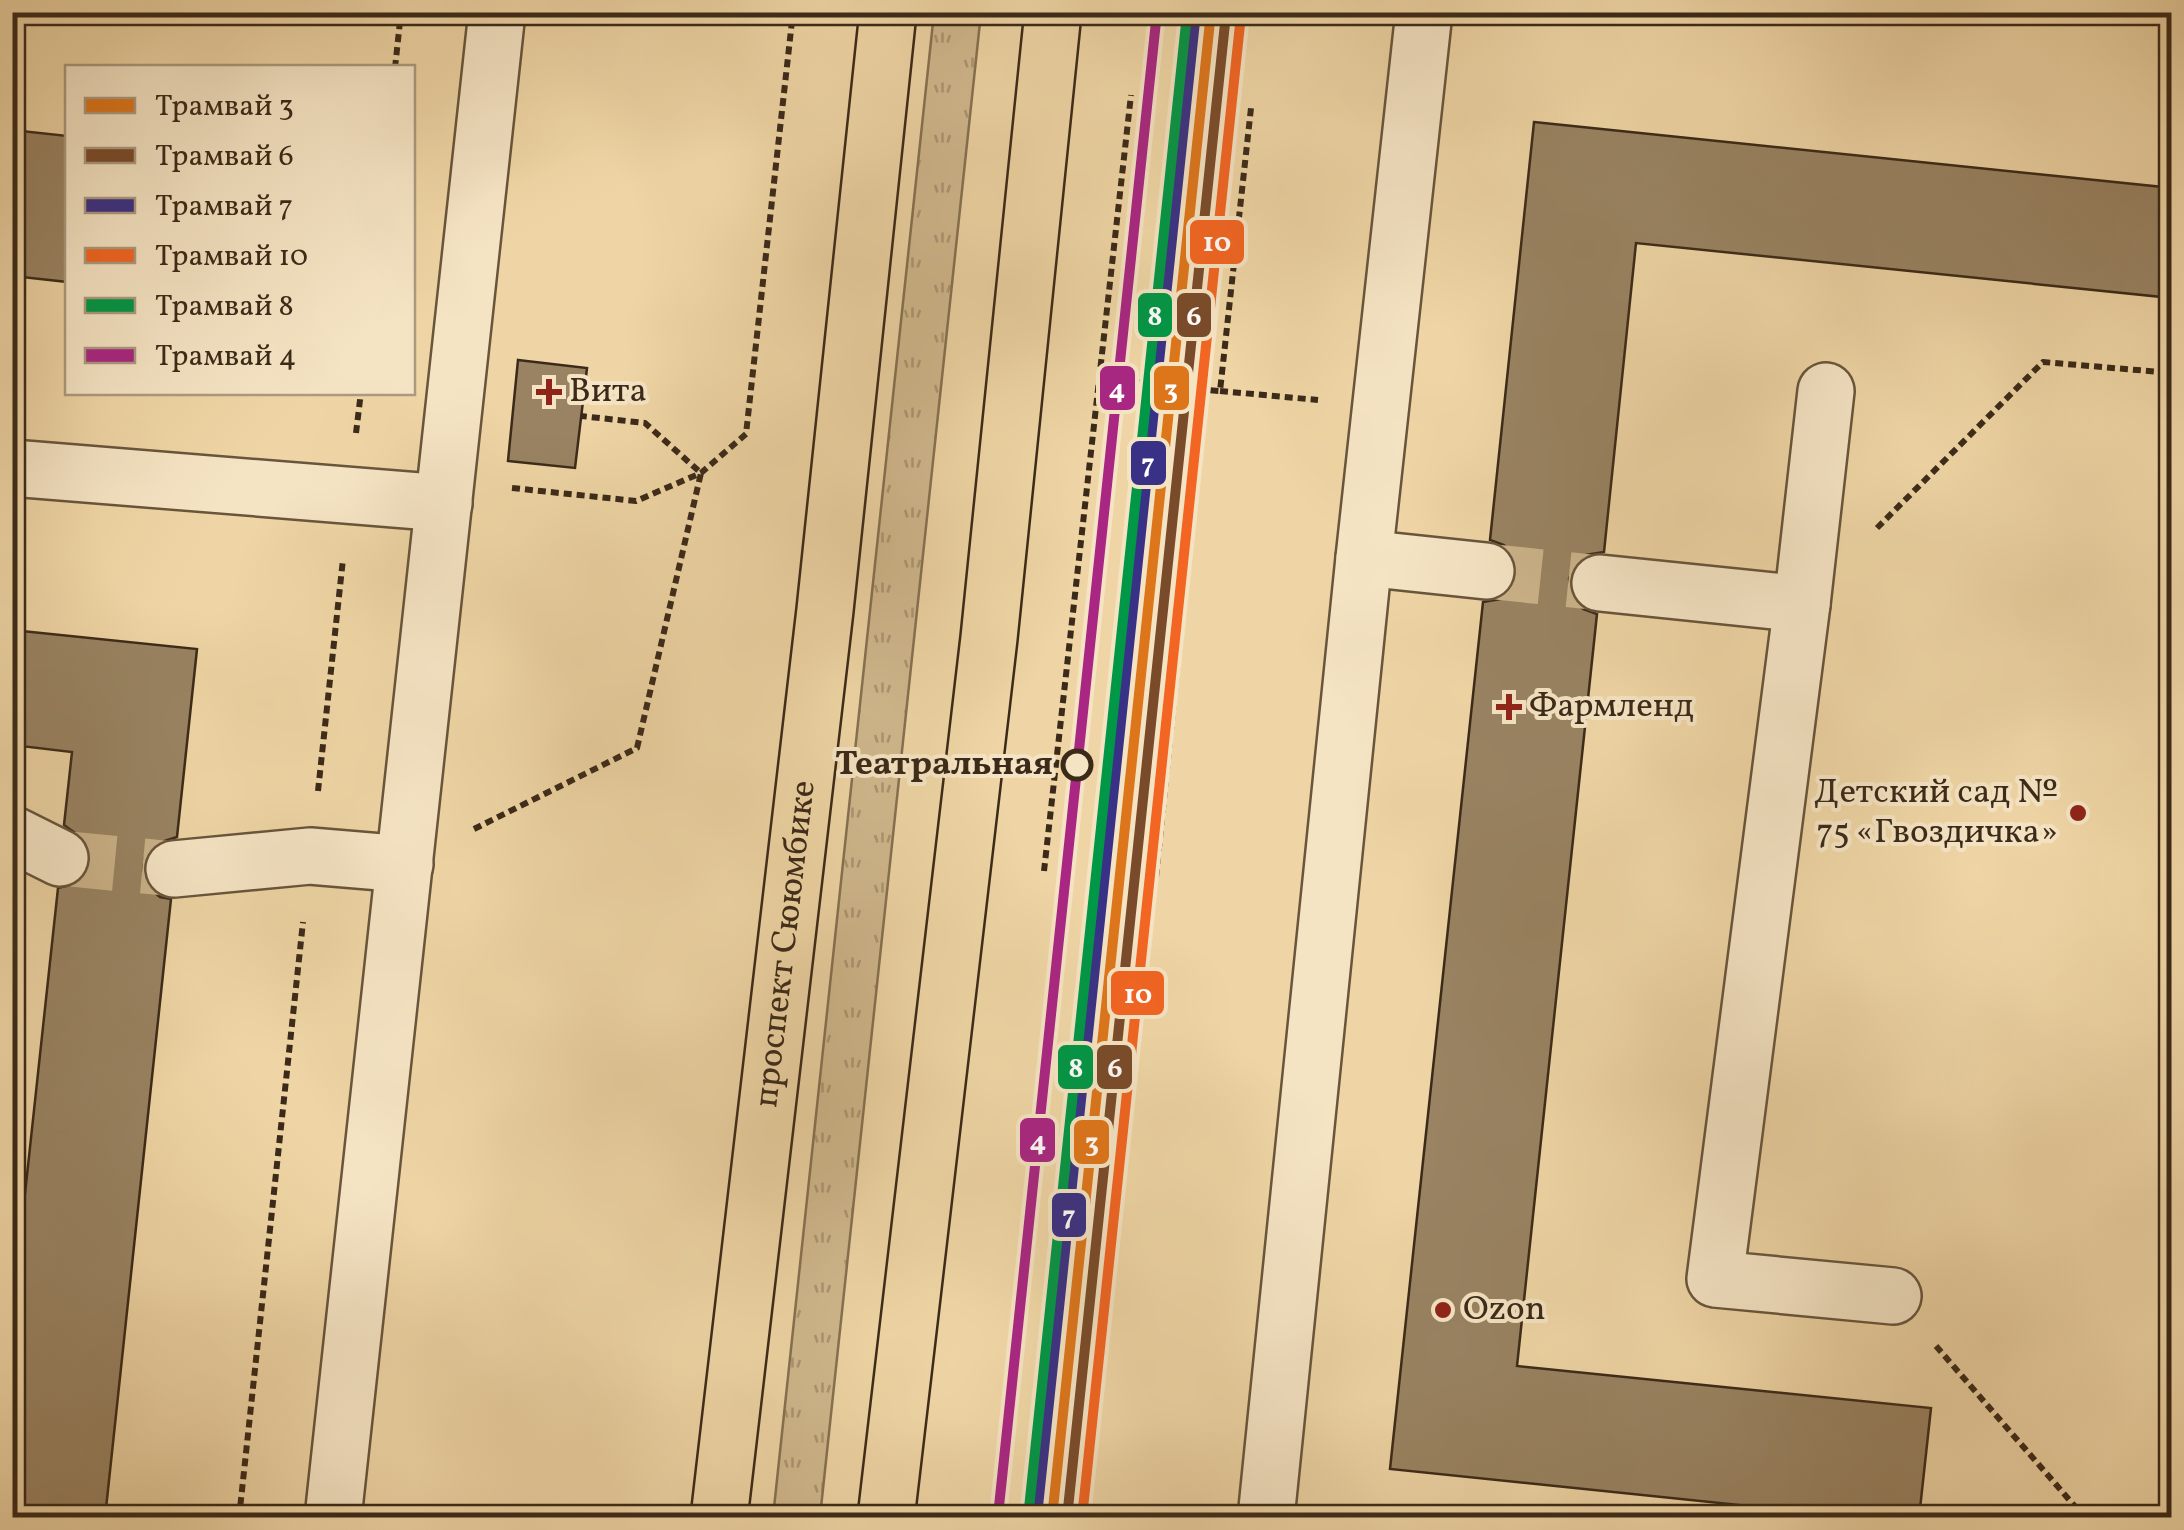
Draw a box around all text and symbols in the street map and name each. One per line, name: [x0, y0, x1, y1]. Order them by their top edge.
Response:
legend: [65, 65, 415, 395]
text: Трамвай 3: [155, 86, 294, 128]
text: Трамвай 6: [155, 136, 294, 178]
text: Трамвай 7: [155, 186, 293, 228]
line badge: 10: [1188, 218, 1246, 266]
text: 10: [1203, 224, 1231, 263]
text: Трамвай 10: [155, 236, 308, 278]
text: Трамвай 8: [155, 286, 294, 328]
line badge: 8: [1136, 291, 1174, 339]
line badge: 6: [1175, 291, 1213, 339]
text: 8: [1147, 298, 1163, 337]
text: 6: [1186, 298, 1202, 337]
text: Трамвай 4: [155, 336, 296, 378]
line badge: 4: [1098, 364, 1137, 412]
line badge: 3: [1152, 364, 1191, 412]
place label: Вита: [569, 368, 647, 416]
text: 4: [1109, 371, 1126, 410]
text: 3: [1164, 371, 1178, 410]
marker: Вита: [538, 381, 560, 403]
line badge: 7: [1129, 439, 1168, 487]
text: 7: [1141, 445, 1155, 484]
place label: Фармленд: [1529, 683, 1694, 731]
marker: Фармленд: [1498, 696, 1520, 718]
place label: Театральная: [835, 741, 1053, 789]
marker: Театральная: [1062, 750, 1092, 780]
place label: Детский сад № 75 «Гвоздичка»: [1814, 769, 2058, 857]
street label: проспект Сююмбике: [743, 778, 829, 1110]
marker: Детский сад № 75 «Гвоздичка»: [2067, 802, 2089, 824]
line badge: 10: [1109, 969, 1166, 1017]
text: 10: [1124, 976, 1152, 1015]
line badge: 8: [1056, 1043, 1095, 1091]
line badge: 6: [1095, 1043, 1134, 1091]
text: 8: [1068, 1050, 1084, 1089]
text: 6: [1107, 1050, 1123, 1089]
line badge: 4: [1018, 1116, 1057, 1164]
line badge: 3: [1072, 1118, 1111, 1166]
text: 4: [1030, 1123, 1047, 1162]
text: 3: [1085, 1124, 1099, 1163]
line badge: 7: [1050, 1191, 1088, 1239]
text: 7: [1062, 1197, 1076, 1236]
place label: Ozon: [1463, 1286, 1546, 1334]
marker: Ozon: [1432, 1299, 1454, 1321]

